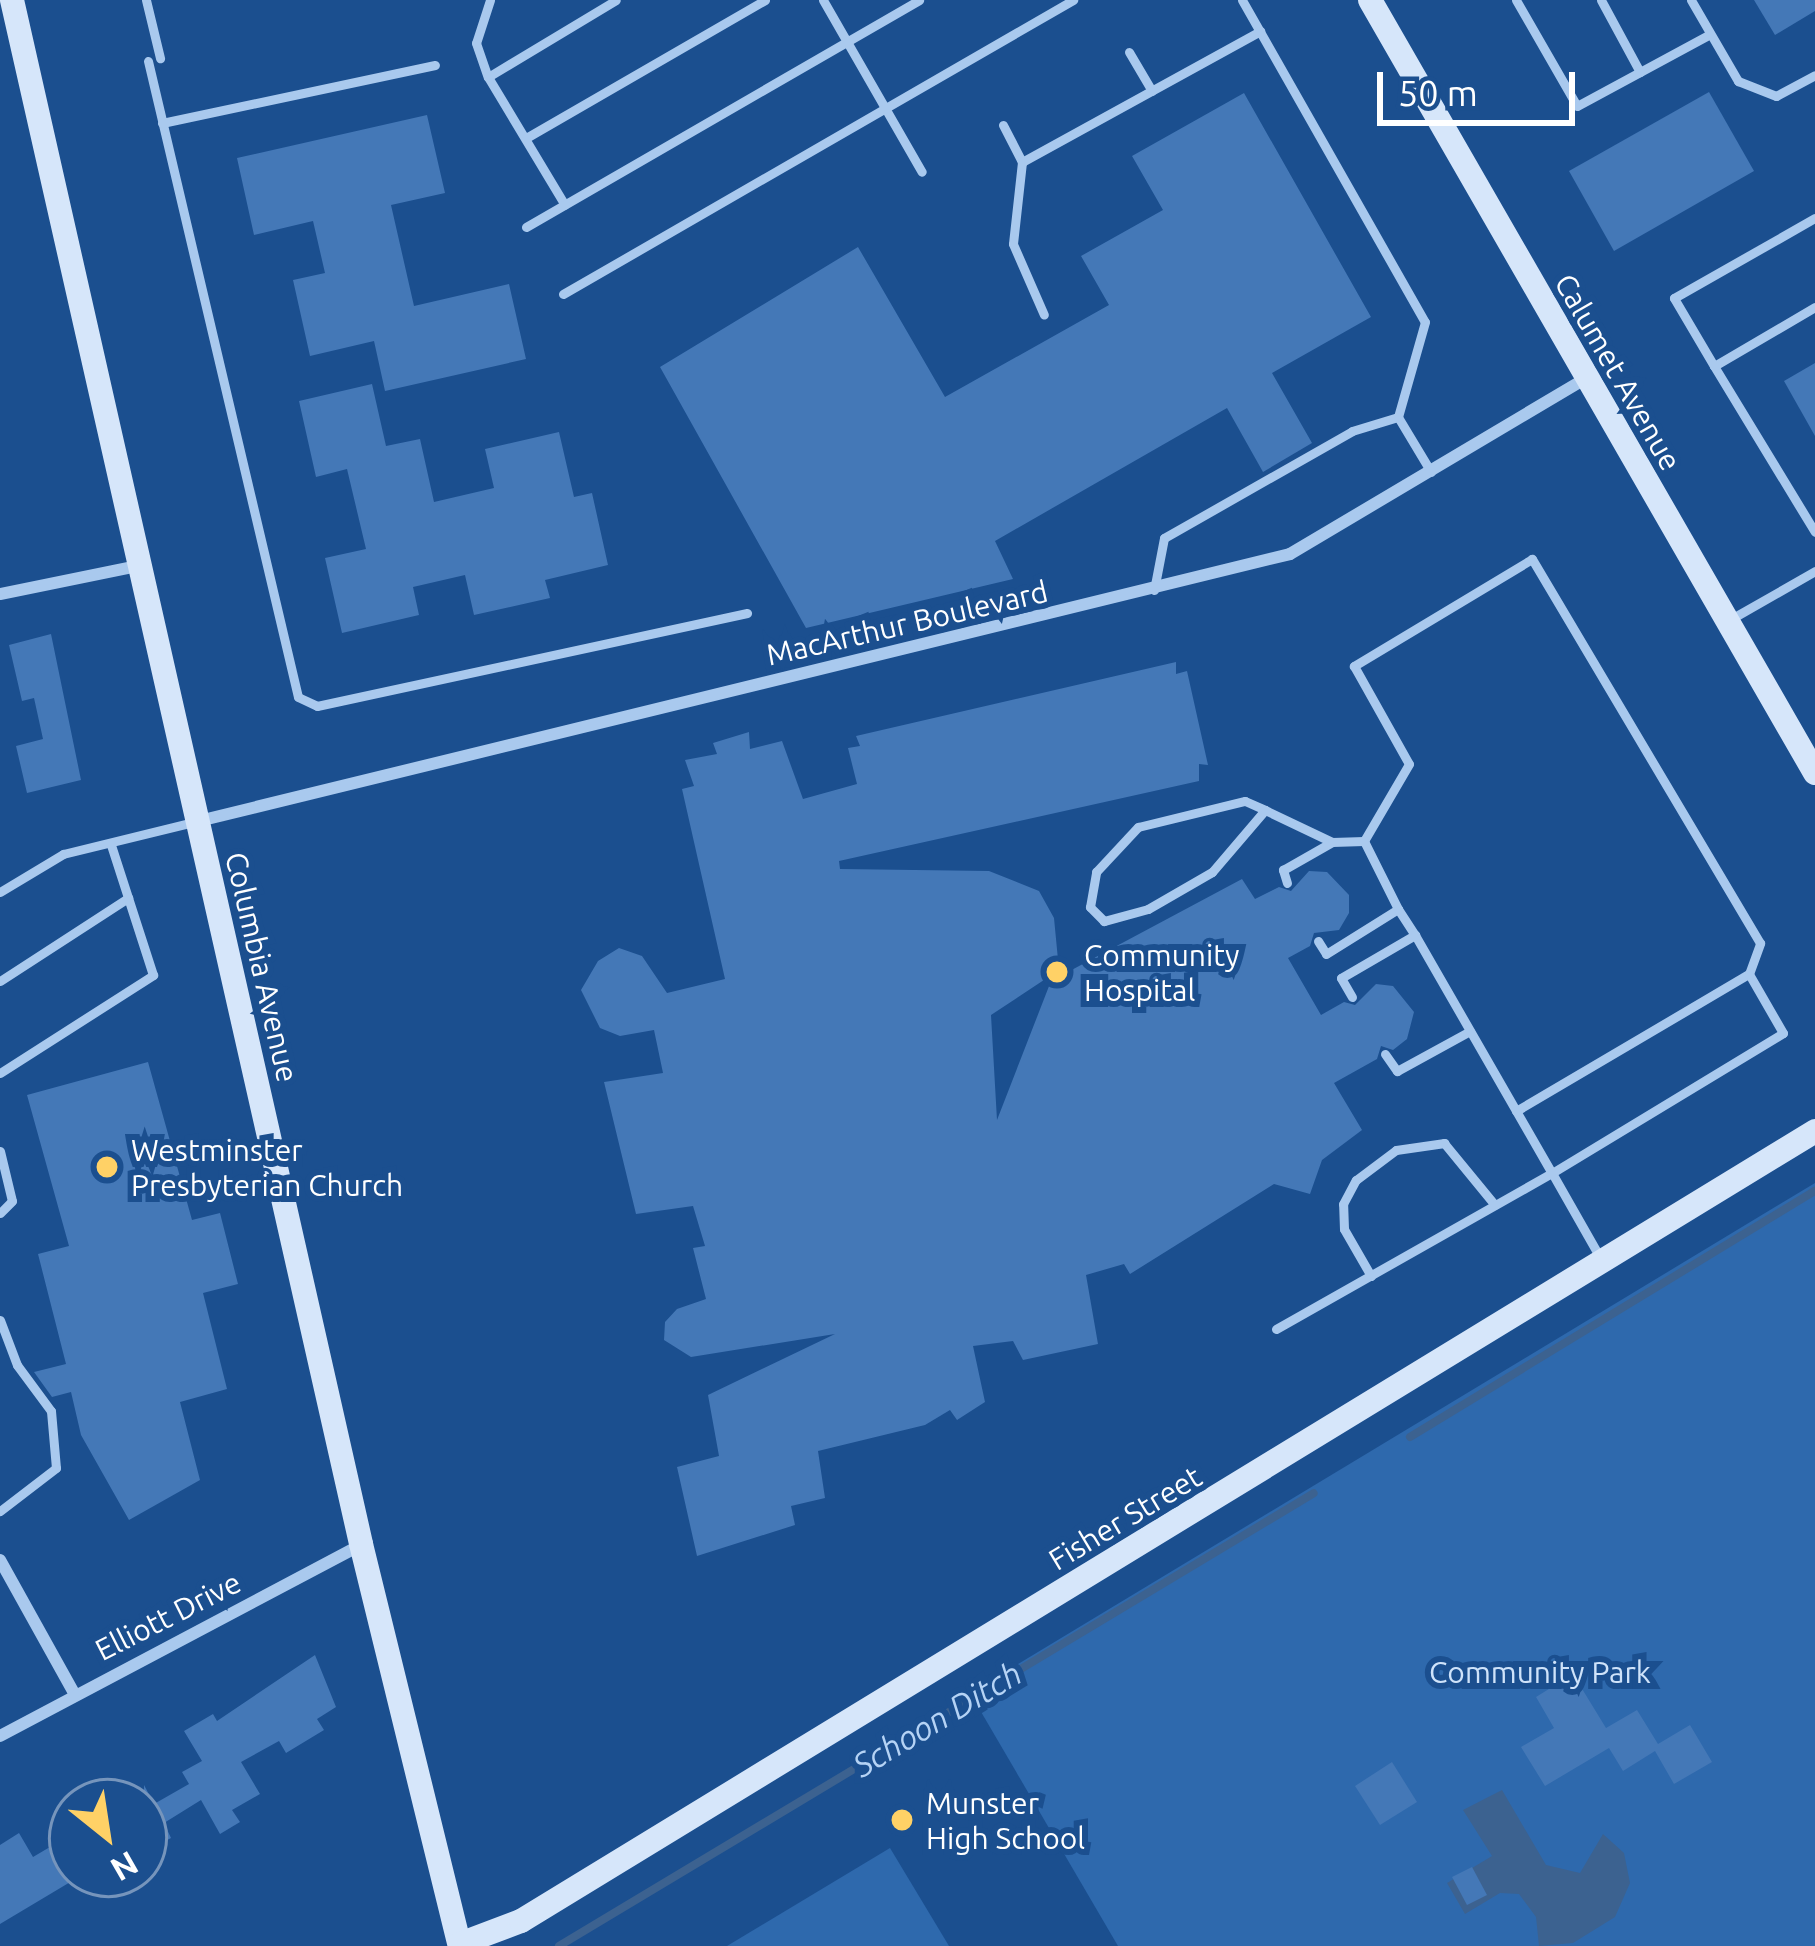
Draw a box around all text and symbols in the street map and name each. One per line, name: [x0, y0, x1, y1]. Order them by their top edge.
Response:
scale bar: [1383, 48, 1581, 122]
text: 50 m: [1398, 72, 1478, 113]
street label: Calumet Avenue: [1547, 267, 1689, 477]
street label: MacArthur Boulevard: [763, 573, 1051, 673]
street label: Columbia Avenue: [218, 848, 306, 1086]
place label: Community Hospital: [1084, 937, 1240, 1008]
marker: Community Hospital: [1041, 956, 1073, 988]
place label: Westminster Presbyterian Church: [131, 1132, 403, 1202]
marker: Westminster Presbyterian Church: [94, 1154, 120, 1180]
street label: Fisher Street: [1042, 1458, 1208, 1578]
street label: Elliott Drive: [89, 1564, 247, 1668]
water label: Schoon Ditch: [845, 1653, 1029, 1785]
park label: Community Park: [1429, 1654, 1651, 1690]
north arrow: [48, 1778, 168, 1898]
place label: Munster High School: [926, 1785, 1085, 1856]
marker: Munster High School: [889, 1807, 915, 1833]
text: N: [105, 1845, 145, 1889]

